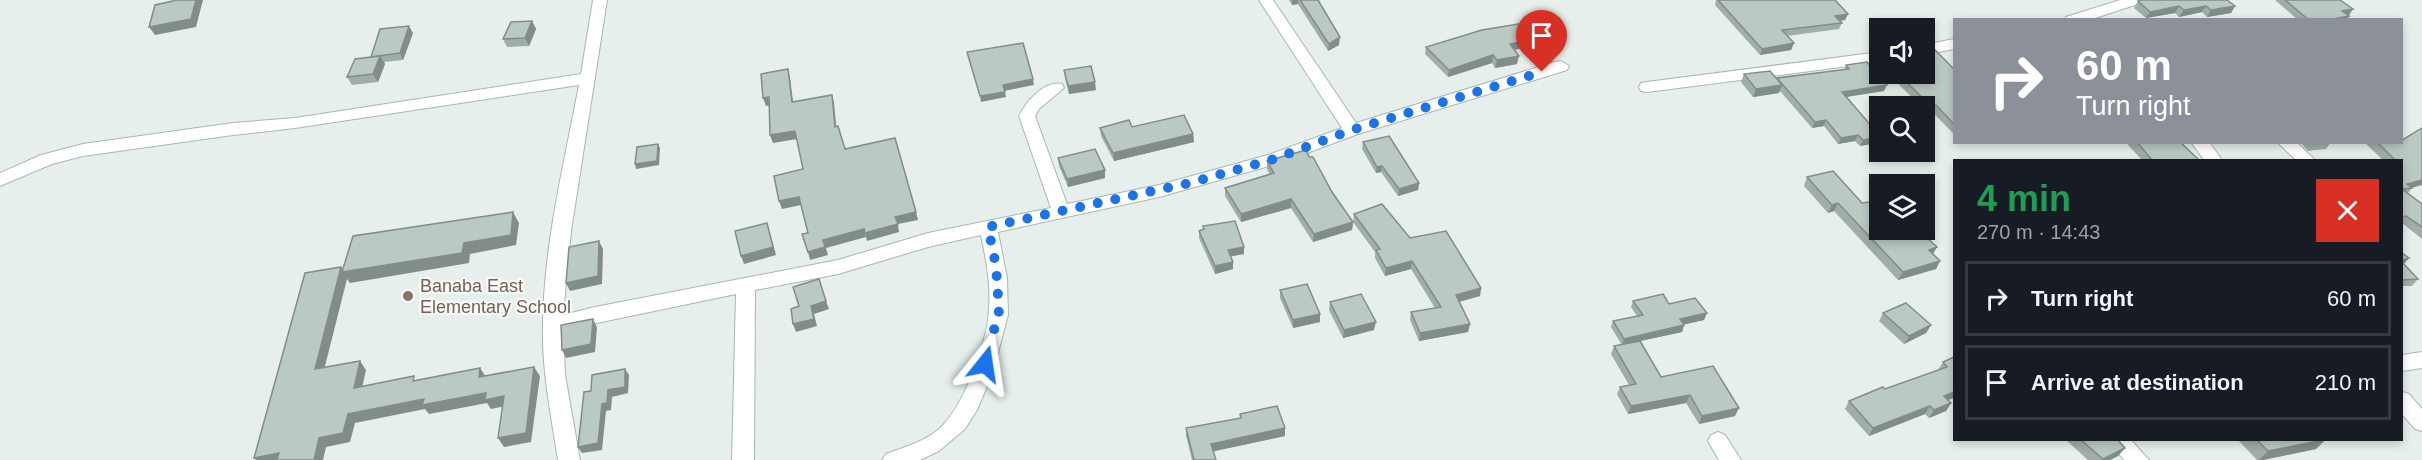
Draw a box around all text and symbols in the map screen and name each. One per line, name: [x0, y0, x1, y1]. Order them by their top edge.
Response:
pin: [1516, 10, 1567, 72]
map controls: [1869, 18, 1935, 240]
button: sound: [1869, 18, 1935, 84]
icon: arrive: [1525, 19, 1558, 52]
icon: right: [1977, 42, 2055, 120]
text: 60 m: [2076, 42, 2172, 89]
text: Turn right: [2076, 91, 2191, 121]
button: search: [1869, 96, 1935, 162]
button: layers: [1869, 174, 1935, 240]
text: 4 min: [1977, 178, 2071, 219]
button: close: [2316, 179, 2379, 242]
text: 270 m · 14:43: [1977, 221, 2100, 243]
place label: Banaba East Elementary School: [420, 276, 571, 317]
icon: right: [1980, 282, 2013, 315]
text: Turn right: [2031, 286, 2133, 311]
text: 60 m: [2327, 286, 2376, 311]
marker: Banaba East Elementary School: [401, 289, 415, 303]
position arrow: [953, 332, 1017, 396]
icon: arrive: [1980, 366, 2013, 399]
text: Arrive at destination: [2031, 370, 2244, 395]
text: 210 m: [2315, 370, 2376, 395]

